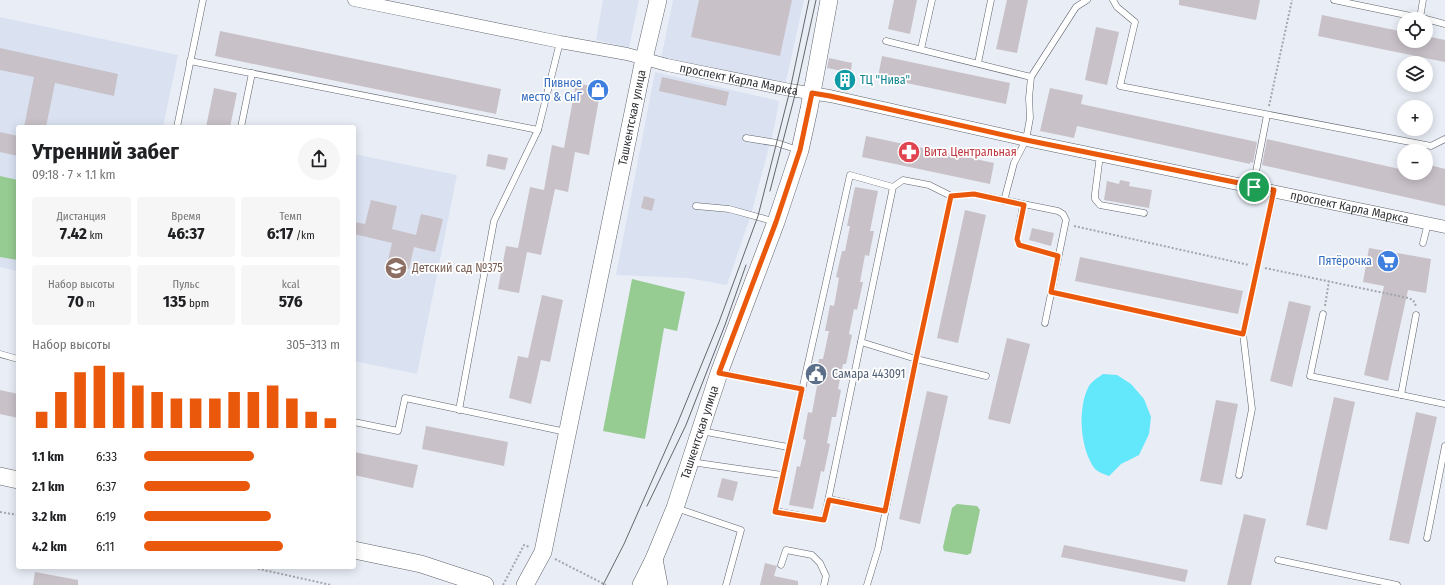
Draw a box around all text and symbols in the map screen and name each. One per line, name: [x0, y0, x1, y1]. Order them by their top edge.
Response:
map controls: [1397, 12, 1433, 180]
button: locate: [1397, 12, 1433, 48]
button: layers: [1397, 56, 1433, 92]
street label: проспект Карла Маркса: [678, 61, 799, 98]
building icon: ТЦ "Нива": [832, 67, 858, 93]
street label: Ташкентская улица: [615, 68, 649, 167]
place label: ТЦ "Нива": [860, 73, 910, 87]
place label: Пивное место & СнГ: [521, 76, 582, 104]
shop icon: Пивное место & СнГ: [585, 77, 611, 103]
button: +: [1397, 100, 1433, 136]
text: Утренний забег: [32, 138, 179, 165]
button: share: [298, 138, 340, 180]
pharmacy icon: Вита Центральная: [896, 139, 922, 165]
button: −: [1397, 144, 1433, 180]
place label: Вита Центральная: [924, 145, 1017, 159]
text: 09:18 · 7 × 1.1 km: [32, 167, 116, 182]
pin: [1237, 170, 1271, 204]
icon: arrive: [1243, 176, 1265, 198]
street label: проспект Карла Маркса: [1289, 188, 1410, 226]
text: Дистанция: [57, 210, 106, 223]
text: Время: [171, 210, 201, 223]
text: Темп: [279, 210, 302, 223]
text: 7.42: [60, 223, 87, 244]
text: 46:37: [167, 223, 204, 244]
text: 6:17: [267, 223, 293, 244]
text: km: [87, 229, 103, 242]
text: /km: [293, 229, 315, 242]
supermarket icon: Пятёрочка: [1375, 248, 1401, 274]
place label: Пятёрочка: [1318, 254, 1372, 268]
school or university icon: Детский сад №375: [383, 255, 409, 281]
place label: Детский сад №375: [411, 261, 503, 275]
text: Набор высоты: [48, 278, 115, 291]
text: Пульс: [173, 278, 199, 291]
text: kcal: [282, 278, 300, 291]
text: 70: [68, 291, 84, 312]
text: 135: [163, 291, 186, 312]
text: 576: [279, 291, 303, 312]
text: m: [84, 297, 95, 310]
text: bpm: [186, 297, 209, 310]
text: Набор высоты: [32, 337, 111, 352]
text: 305–313 m: [286, 337, 340, 352]
public building icon: Самара 443091: [803, 361, 829, 387]
place label: Самара 443091: [832, 367, 905, 381]
street label: Ташкентская улица: [678, 384, 721, 481]
text: 1.1 km: [32, 449, 64, 464]
text: 6:33: [96, 449, 117, 464]
text: 2.1 km: [32, 479, 64, 494]
text: 6:37: [96, 479, 116, 494]
text: 3.2 km: [32, 509, 66, 524]
text: 6:19: [96, 509, 116, 524]
text: 4.2 km: [32, 539, 67, 554]
text: 6:11: [96, 539, 115, 554]

